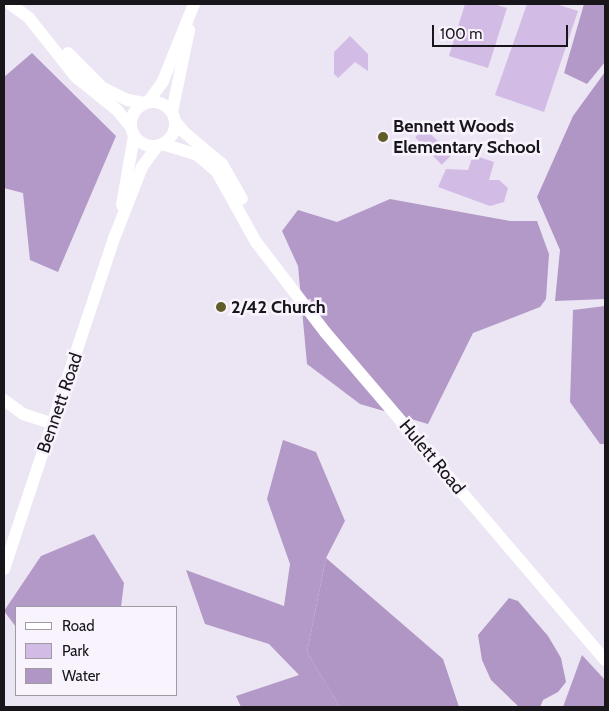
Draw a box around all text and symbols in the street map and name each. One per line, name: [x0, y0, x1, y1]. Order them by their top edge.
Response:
scale bar: [434, 15, 570, 47]
text: 100 m: [440, 25, 482, 43]
place label: Bennett Woods Elementary School: [393, 116, 540, 158]
marker: Bennett Woods Elementary School: [377, 131, 389, 143]
place label: 2/42 Church: [231, 296, 326, 318]
marker: 2/42 Church: [215, 301, 227, 313]
street label: Bennett Road: [33, 350, 87, 456]
street label: Hulett Road: [395, 415, 469, 499]
legend: [15, 606, 178, 696]
text: Road: [62, 617, 95, 635]
text: Park: [62, 642, 89, 660]
text: Water: [62, 667, 100, 685]

